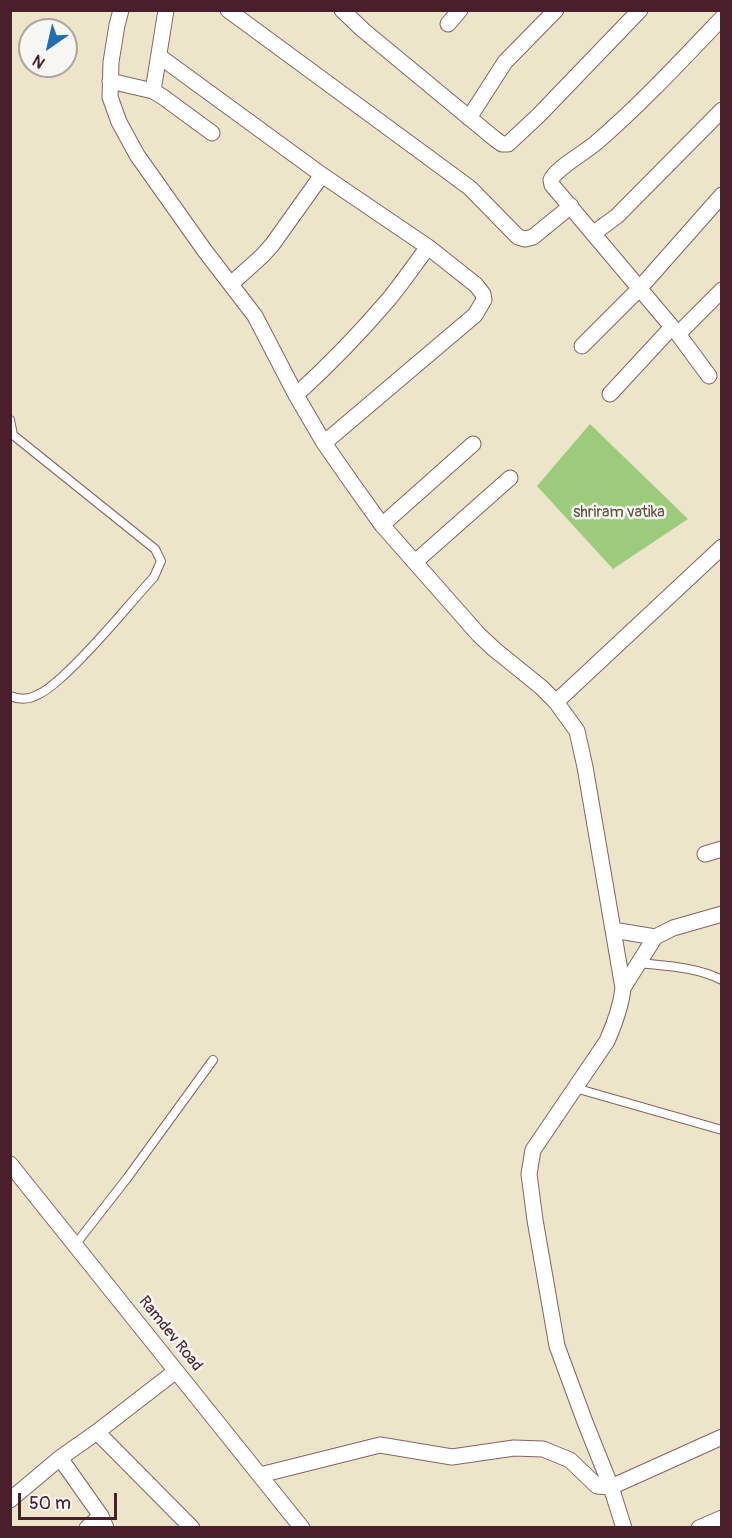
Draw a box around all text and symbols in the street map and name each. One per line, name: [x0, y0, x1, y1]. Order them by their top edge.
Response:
north arrow: [18, 18, 78, 78]
text: N: [29, 50, 49, 73]
park label: shriram vatika: [573, 503, 665, 523]
street label: Ramdev Road: [134, 1293, 206, 1375]
scale bar: [21, 1481, 120, 1519]
text: 50 m: [29, 1492, 71, 1515]

